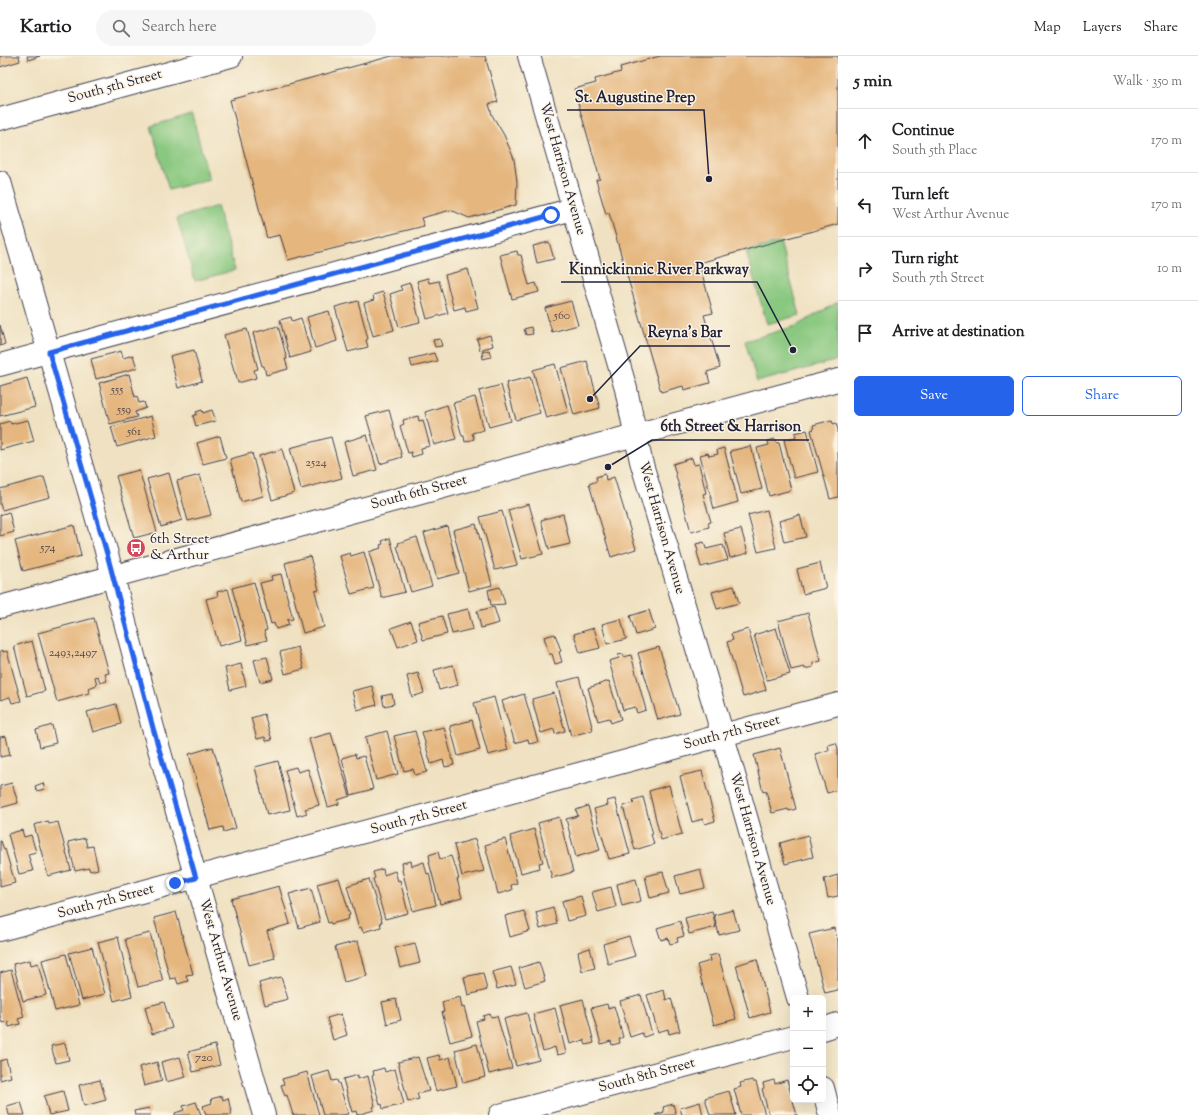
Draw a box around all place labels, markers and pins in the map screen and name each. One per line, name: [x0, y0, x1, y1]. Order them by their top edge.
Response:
callout: St. Augustine Prep: [567, 83, 704, 110]
callout: Kinnickinnic River Parkway: [561, 255, 757, 282]
callout: Reyna's Bar: [640, 319, 730, 346]
callout: 6th Street & Harrison: [652, 413, 809, 440]
place label: 6th Street & Arthur: [150, 530, 210, 566]
bus stop icon: 6th Street & Arthur: [125, 537, 147, 559]

